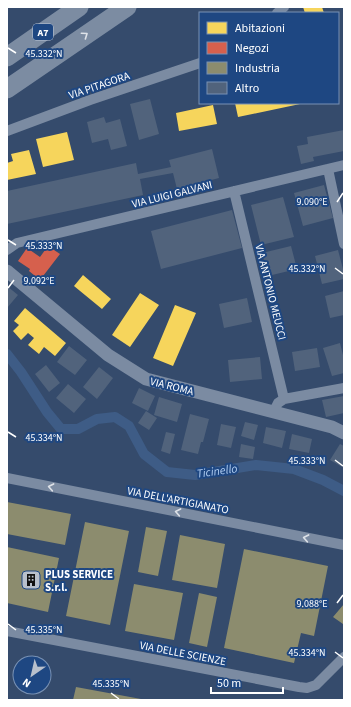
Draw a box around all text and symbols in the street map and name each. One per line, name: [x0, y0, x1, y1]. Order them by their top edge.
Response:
legend: [199, 12, 339, 104]
text: Abitazioni: [235, 20, 285, 37]
road number: A7: [33, 24, 53, 40]
one-way arrow: [81, 32, 88, 40]
text: Negozi: [235, 40, 269, 57]
text: 45.332°N: [25, 47, 63, 61]
text: Industria: [235, 60, 280, 77]
street label: VIA PITAGORA: [67, 68, 132, 103]
text: Altro: [235, 80, 259, 97]
street label: VIA LUIGI GALVANI: [130, 177, 214, 212]
text: 9.090°E: [297, 195, 327, 209]
text: 45.333°N: [25, 239, 63, 253]
street label: VIA ANTONIO MEUCCI: [251, 243, 290, 342]
text: 45.332°N: [288, 262, 326, 276]
text: 9.092°E: [24, 274, 54, 288]
street label: VIA ROMA: [149, 374, 195, 399]
text: 45.334°N: [25, 431, 63, 445]
text: 45.333°N: [288, 454, 326, 468]
water label: Ticinello: [195, 460, 239, 483]
one-way arrow: [48, 483, 54, 492]
street label: VIA DELL'ARTIGIANATO: [126, 483, 230, 518]
one-way arrow: [175, 509, 181, 517]
one-way arrow: [303, 534, 309, 542]
place label: PLUS SERVICE S.r.l.: [45, 567, 113, 595]
building icon: PLUS SERVICE S.r.l.: [20, 569, 42, 591]
text: 9.088°E: [297, 597, 327, 611]
text: 45.335°N: [25, 623, 63, 637]
street label: VIA DELLE SCIENZE: [138, 638, 228, 669]
text: 45.334°N: [288, 646, 326, 660]
north arrow: [12, 655, 52, 695]
scale bar: [211, 669, 283, 695]
text: N: [19, 675, 34, 691]
text: 50 m: [217, 675, 241, 692]
text: 45.335°N: [92, 677, 130, 691]

